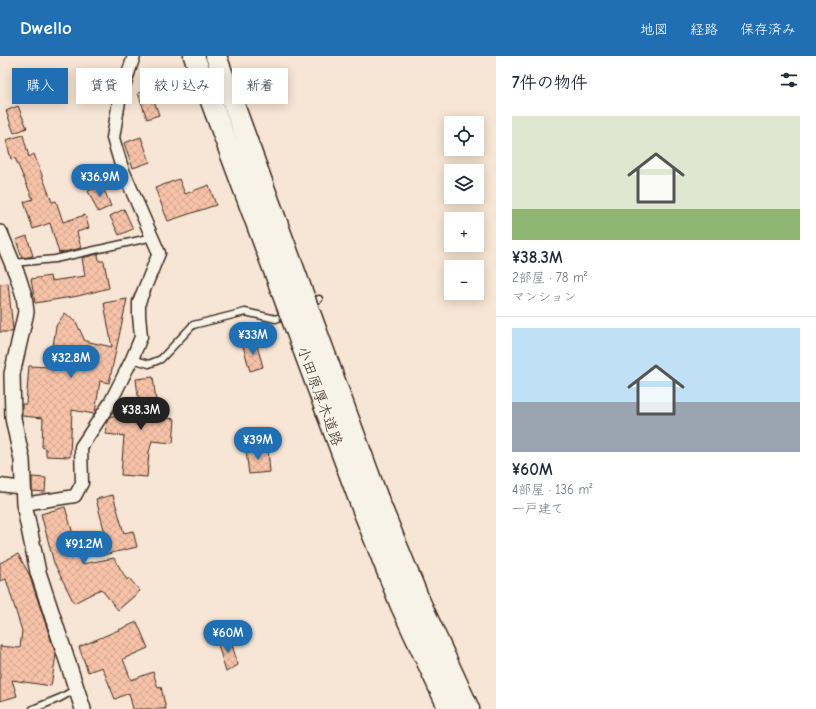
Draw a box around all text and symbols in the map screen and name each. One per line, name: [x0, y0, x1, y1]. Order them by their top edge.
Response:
text: Dwello: [20, 17, 72, 39]
text: 地図: [640, 21, 668, 38]
text: 経路: [690, 21, 718, 38]
text: 保存済み: [740, 21, 796, 38]
chip: 購入: [12, 68, 68, 104]
chip: 賃貸: [76, 68, 132, 104]
chip: 絞り込み: [140, 68, 224, 104]
chip: 新着: [232, 68, 288, 104]
icon: filters: [778, 69, 800, 91]
text: 7件の物件: [512, 73, 588, 92]
map controls: [444, 116, 484, 300]
button: locate: [444, 116, 484, 156]
icon: home: [620, 142, 692, 214]
pin: ¥36.9M: [67, 164, 133, 198]
button: layers: [444, 164, 484, 204]
text: ¥36.9M: [80, 169, 120, 184]
button: +: [444, 212, 484, 252]
text: ¥38.3M: [512, 248, 563, 267]
button: −: [444, 260, 484, 300]
text: 2部屋 · 78 m²: [512, 270, 587, 285]
text: マンション: [512, 289, 576, 304]
pin: ¥33M: [229, 322, 277, 356]
text: ¥33M: [238, 327, 268, 342]
street label: 小田原厚木道路: [294, 344, 346, 448]
pin: ¥32.8M: [38, 345, 104, 379]
text: ¥32.8M: [52, 350, 90, 365]
icon: home: [620, 354, 692, 426]
pin: ¥38.3M: [108, 397, 174, 431]
text: ¥38.3M: [122, 402, 160, 417]
pin: ¥39M: [234, 427, 282, 461]
text: ¥39M: [243, 432, 273, 447]
text: ¥60M: [512, 460, 553, 479]
text: 4部屋 · 136 m²: [512, 482, 592, 497]
text: 一戸建て: [512, 501, 564, 516]
pin: ¥91.2M: [51, 531, 117, 565]
text: ¥91.2M: [65, 536, 103, 551]
pin: ¥60M: [204, 620, 252, 654]
text: ¥60M: [212, 625, 244, 640]

